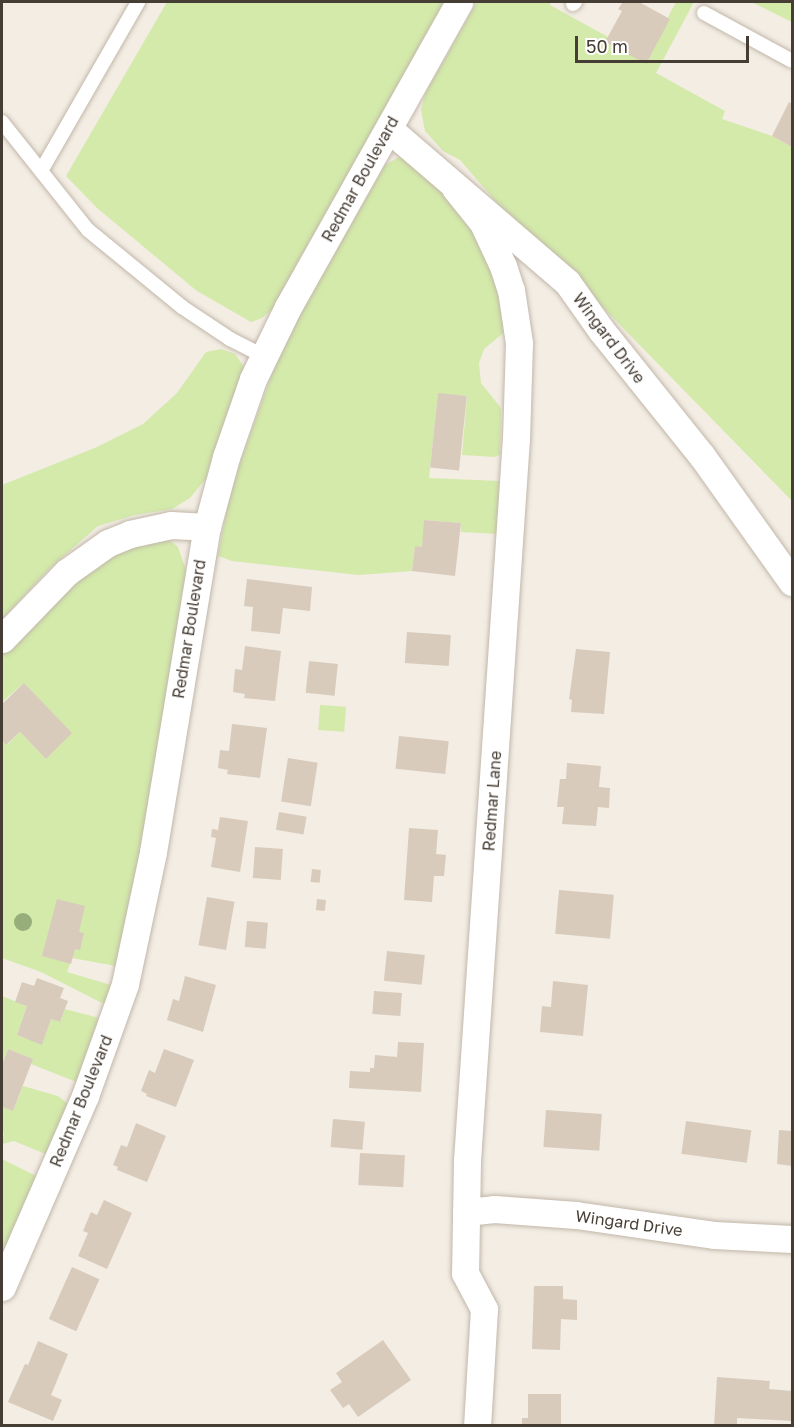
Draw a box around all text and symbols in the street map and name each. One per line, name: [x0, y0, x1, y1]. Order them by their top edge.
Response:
scale bar: [578, 24, 752, 62]
text: 50 m: [586, 35, 628, 57]
street label: Redmar Boulevard: [318, 113, 402, 245]
street label: Wingard Drive: [569, 289, 649, 387]
street label: Redmar Boulevard: [169, 558, 209, 700]
street label: Redmar Lane: [479, 750, 505, 852]
street label: Redmar Boulevard: [46, 1032, 116, 1170]
street label: Wingard Drive: [574, 1206, 684, 1240]

